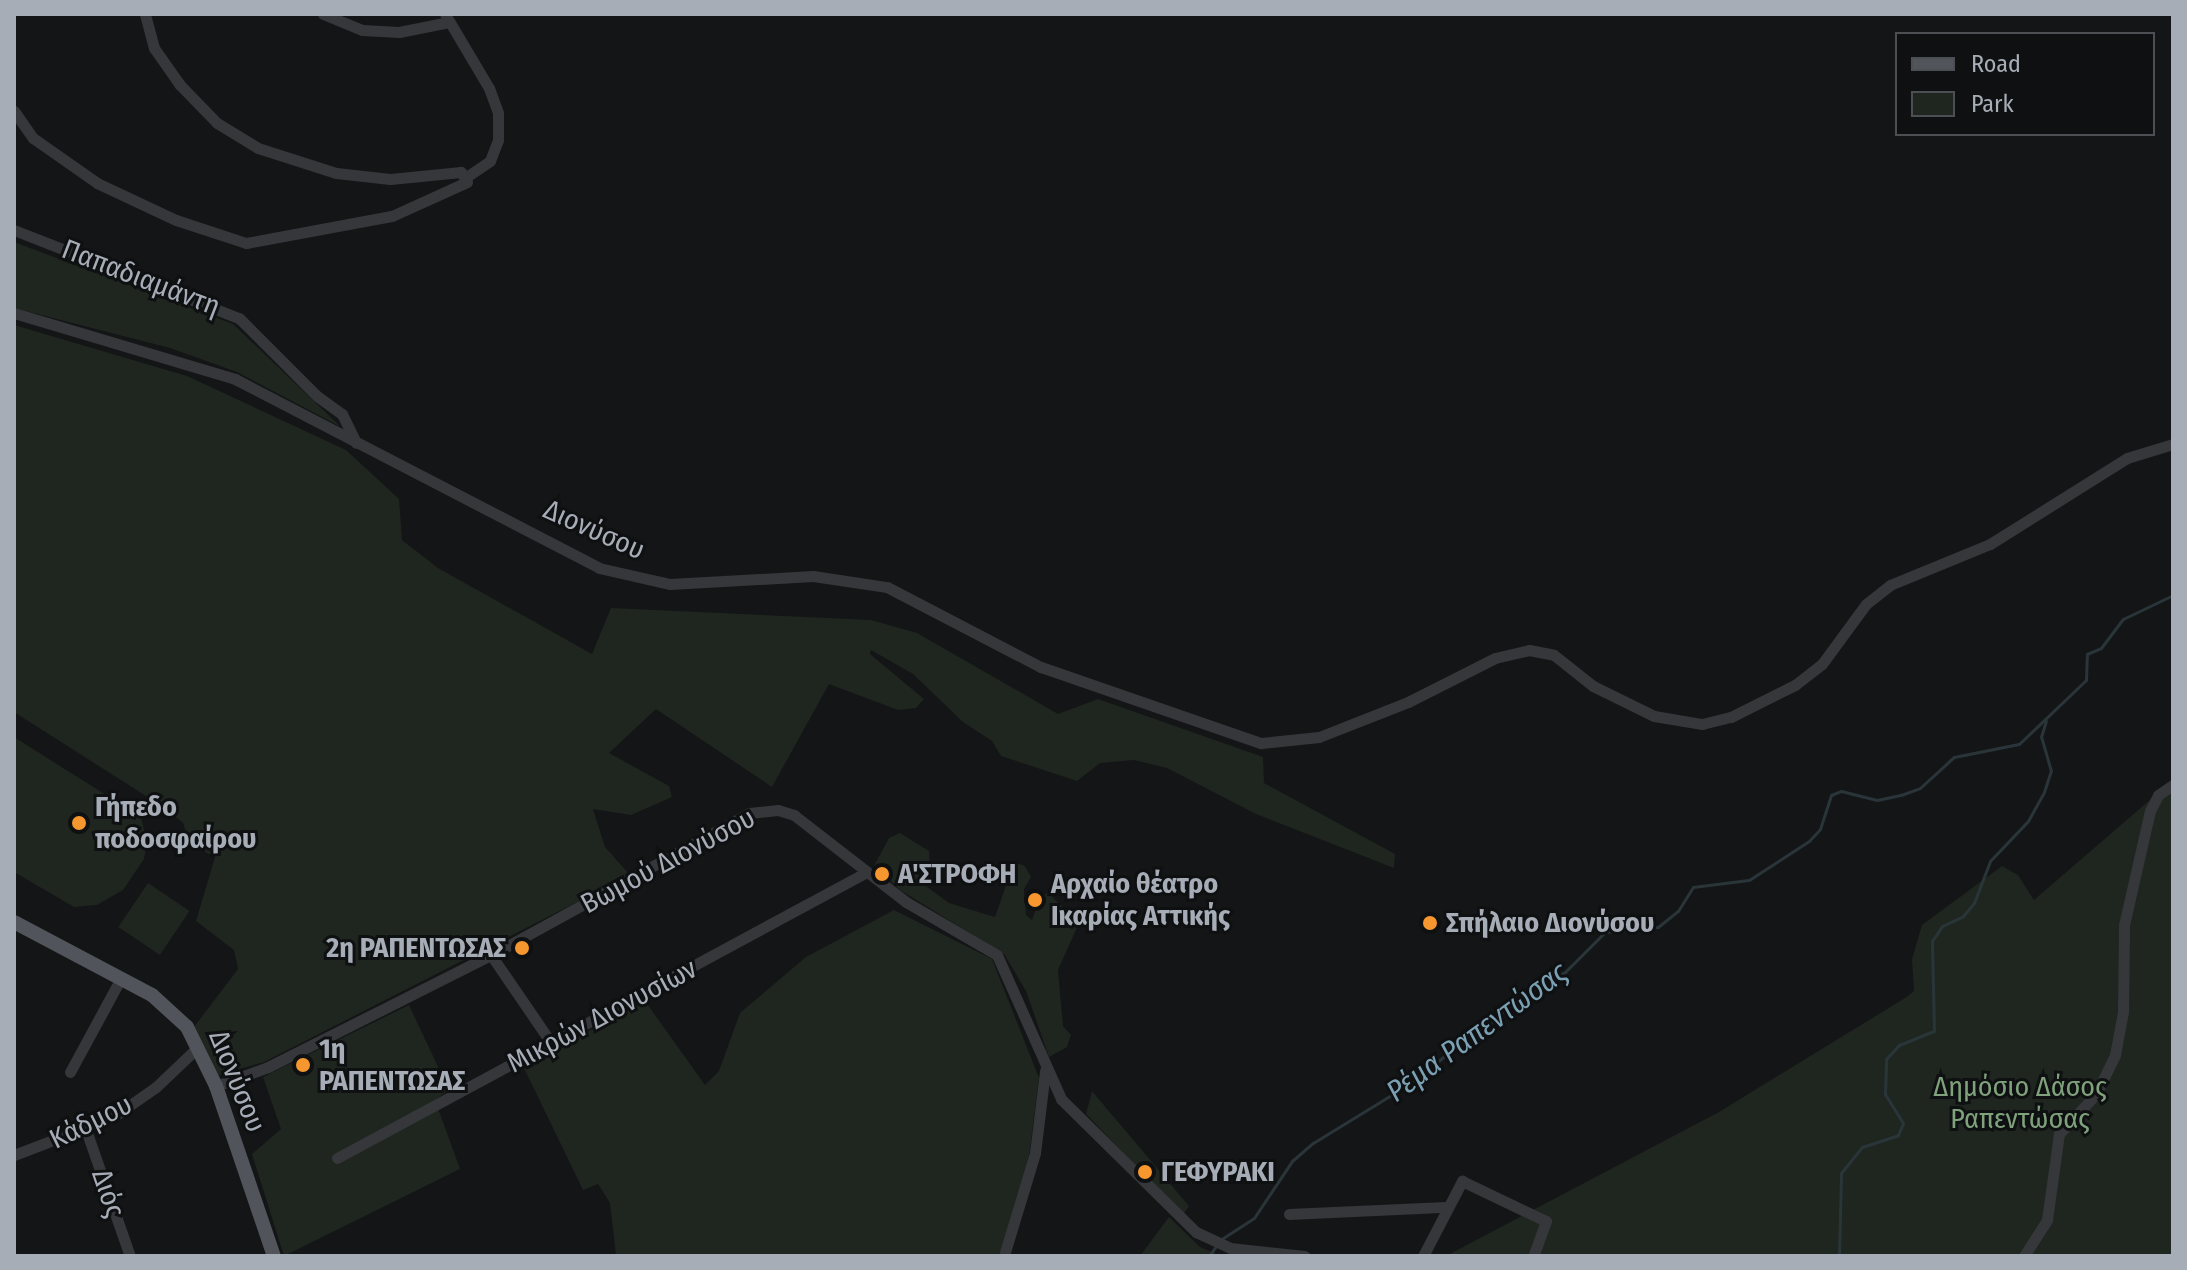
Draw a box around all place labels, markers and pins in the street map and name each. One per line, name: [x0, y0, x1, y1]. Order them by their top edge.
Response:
place label: Γήπεδο ποδοσφαίρου: [95, 790, 257, 856]
marker: Γήπεδο ποδοσφαίρου: [70, 814, 88, 832]
place label: Α'ΣΤΡΟΦΗ: [898, 857, 1016, 891]
marker: Α'ΣΤΡΟΦΗ: [873, 865, 891, 883]
place label: Αρχαίο θέατρο Ικαρίας Αττικής: [1051, 867, 1230, 933]
marker: Αρχαίο θέατρο Ικαρίας Αττικής: [1026, 891, 1044, 909]
place label: Σπήλαιο Διονύσου: [1446, 906, 1654, 940]
marker: Σπήλαιο Διονύσου: [1421, 914, 1439, 932]
place label: 2η ΡΑΠΕΝΤΩΣΑΣ: [326, 931, 506, 965]
marker: 2η ΡΑΠΕΝΤΩΣΑΣ: [513, 939, 531, 957]
place label: 1η ΡΑΠΕΝΤΩΣΑΣ: [319, 1032, 465, 1098]
marker: 1η ΡΑΠΕΝΤΩΣΑΣ: [294, 1056, 312, 1074]
place label: ΓΕΦΥΡΑΚΙ: [1161, 1155, 1275, 1189]
marker: ΓΕΦΥΡΑΚΙ: [1136, 1163, 1154, 1181]

